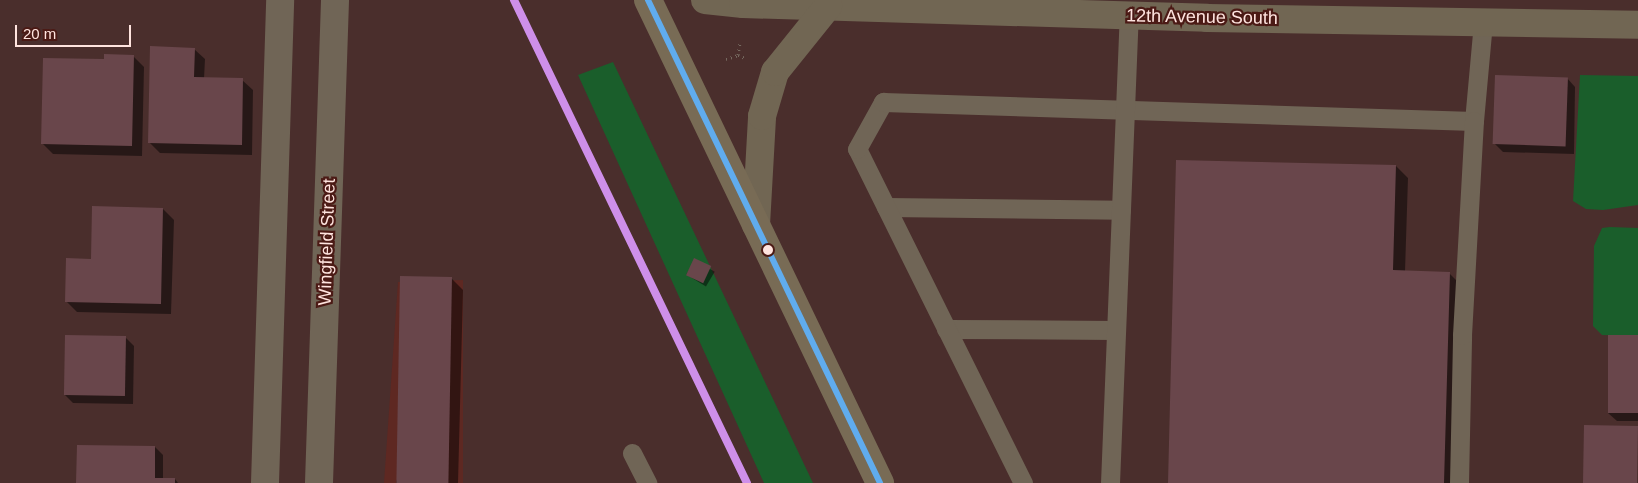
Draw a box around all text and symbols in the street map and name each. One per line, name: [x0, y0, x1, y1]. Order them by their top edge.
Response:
street label: 12th Avenue South: [1125, 5, 1279, 29]
scale bar: [18, 15, 134, 47]
text: 20 m: [23, 25, 56, 42]
street label: Wingfield Street: [314, 178, 340, 306]
unlabelled marker: [763, 245, 773, 255]

